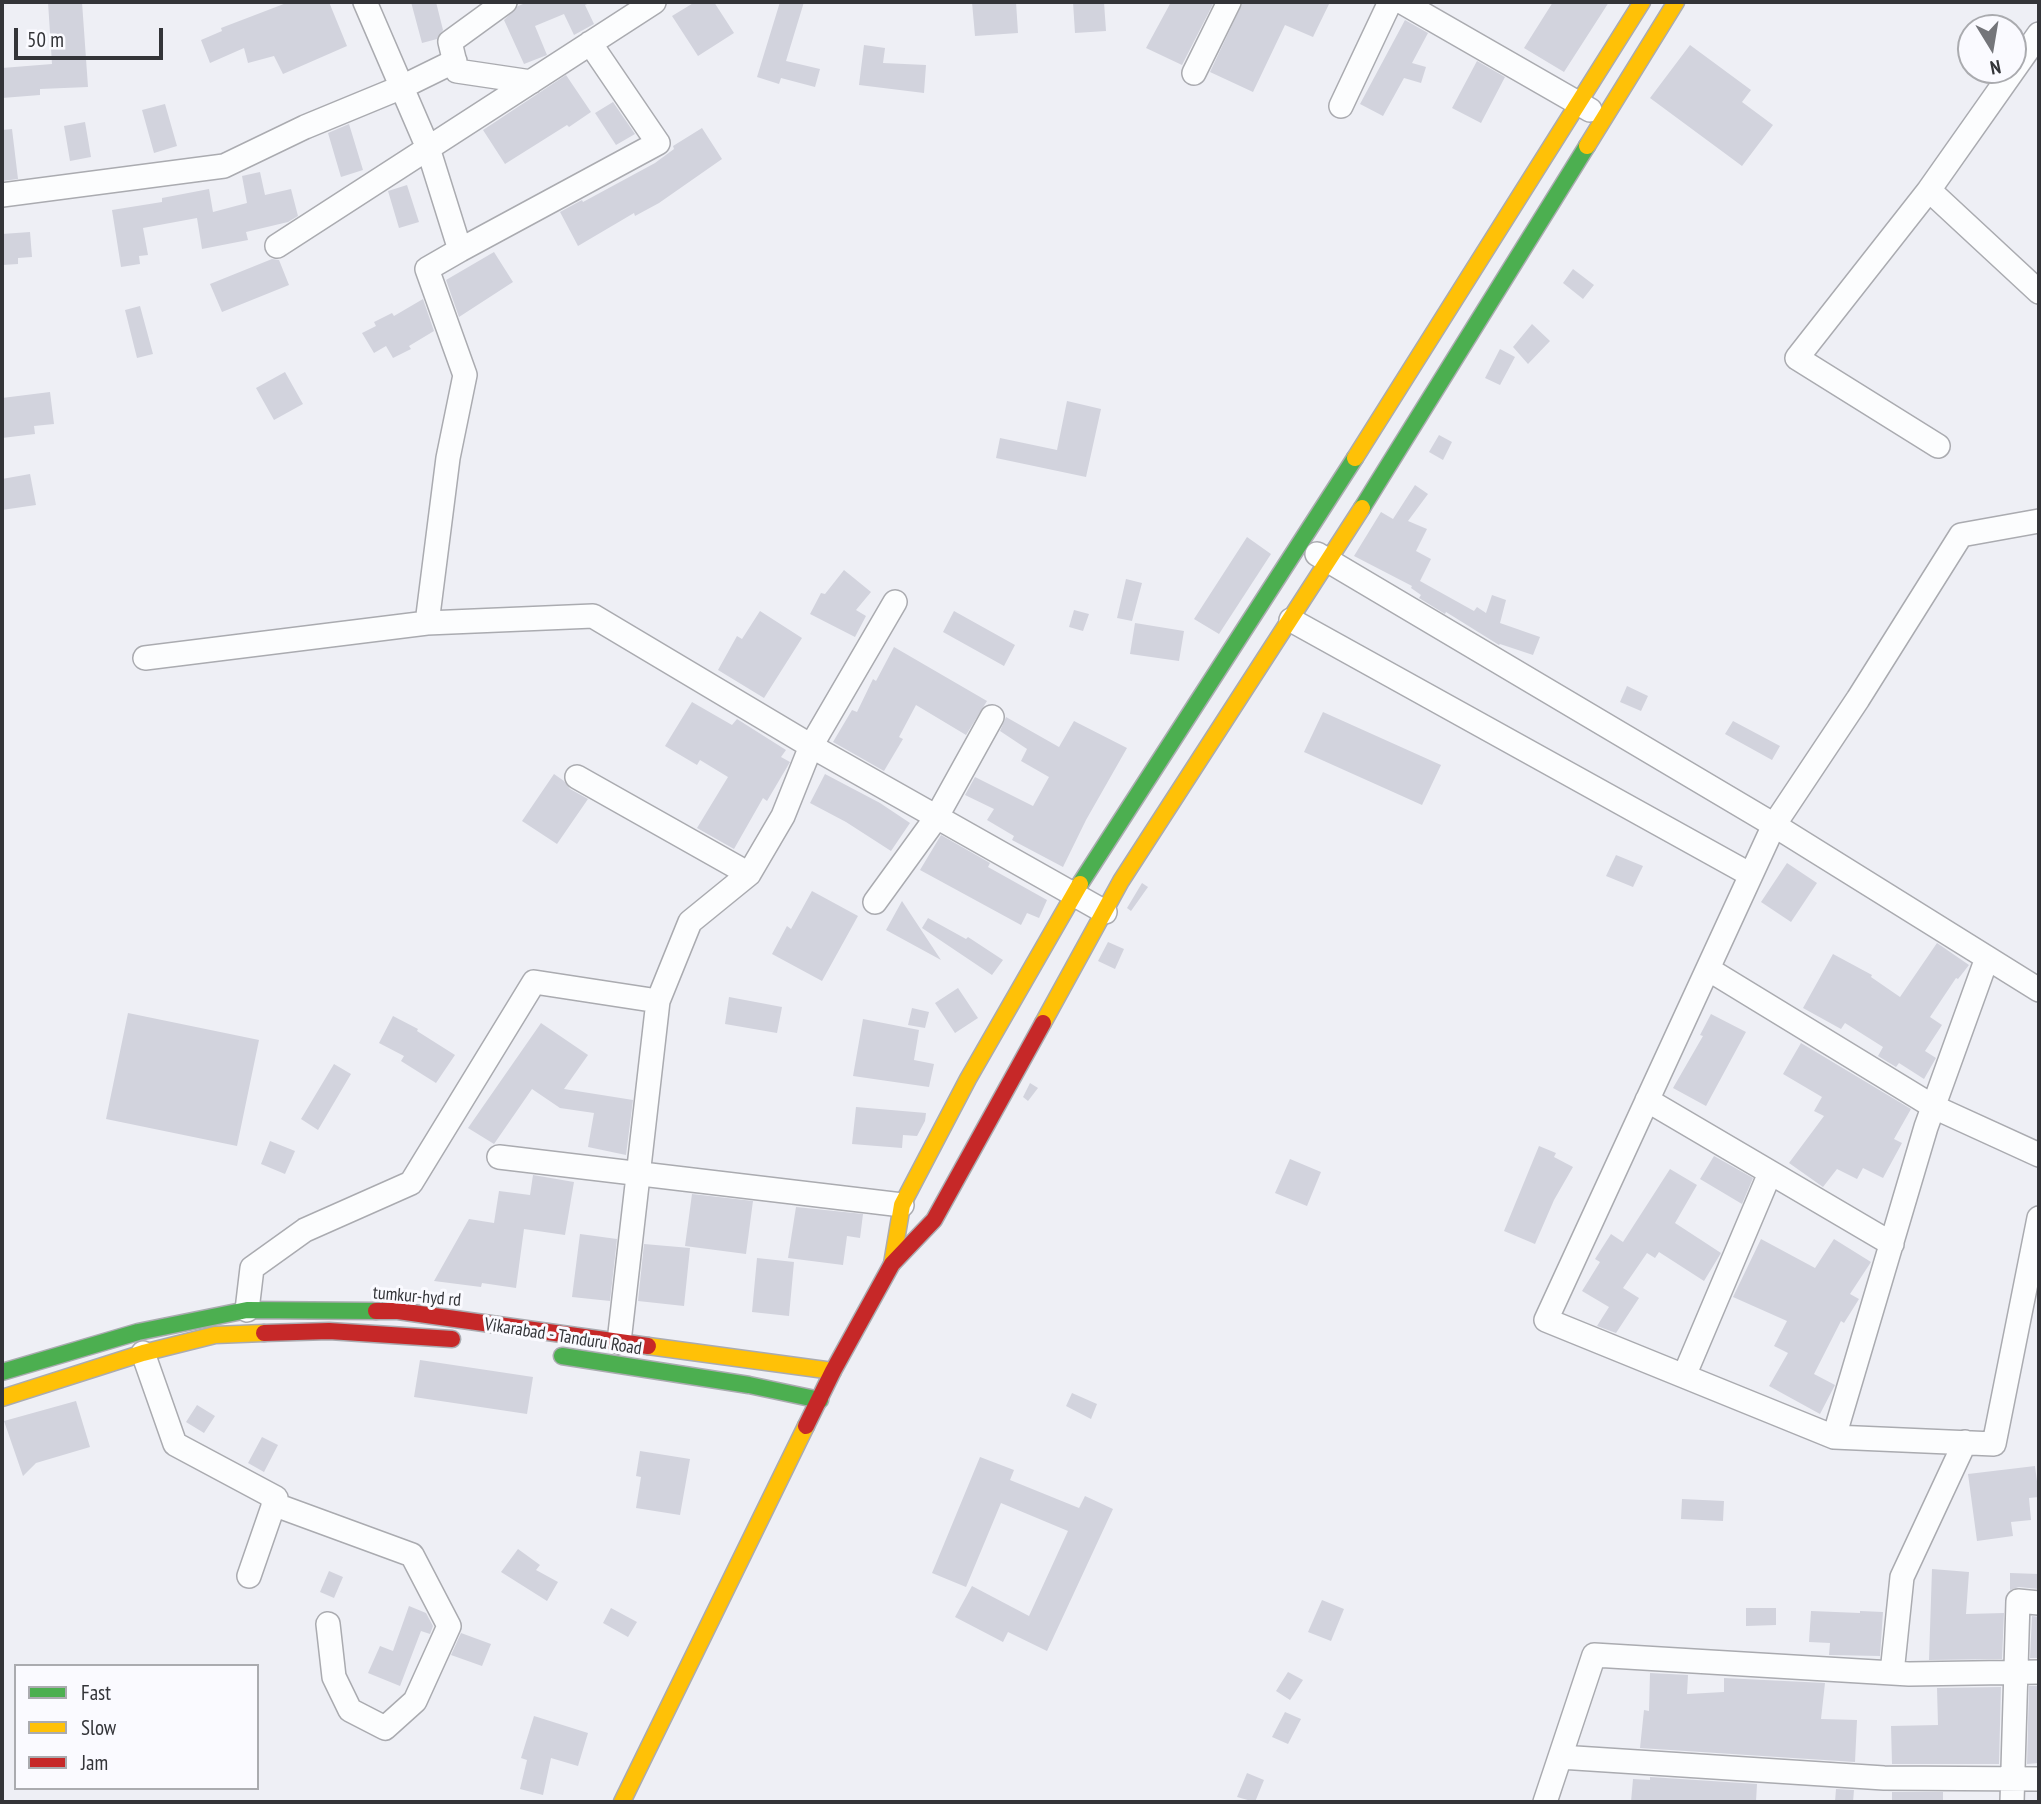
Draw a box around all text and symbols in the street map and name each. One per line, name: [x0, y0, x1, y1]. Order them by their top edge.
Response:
scale bar: [18, 14, 166, 58]
north arrow: [1957, 14, 2027, 84]
text: 50 m: [27, 26, 64, 53]
text: N: [1988, 55, 2003, 80]
street label: tumkur-hyd rd: [372, 1282, 462, 1312]
street label: Vikarabad - Tanduru Road: [483, 1314, 643, 1360]
legend: [14, 1664, 259, 1790]
text: Fast: [81, 1679, 111, 1706]
text: Slow: [81, 1714, 116, 1741]
text: Jam: [81, 1749, 108, 1776]

